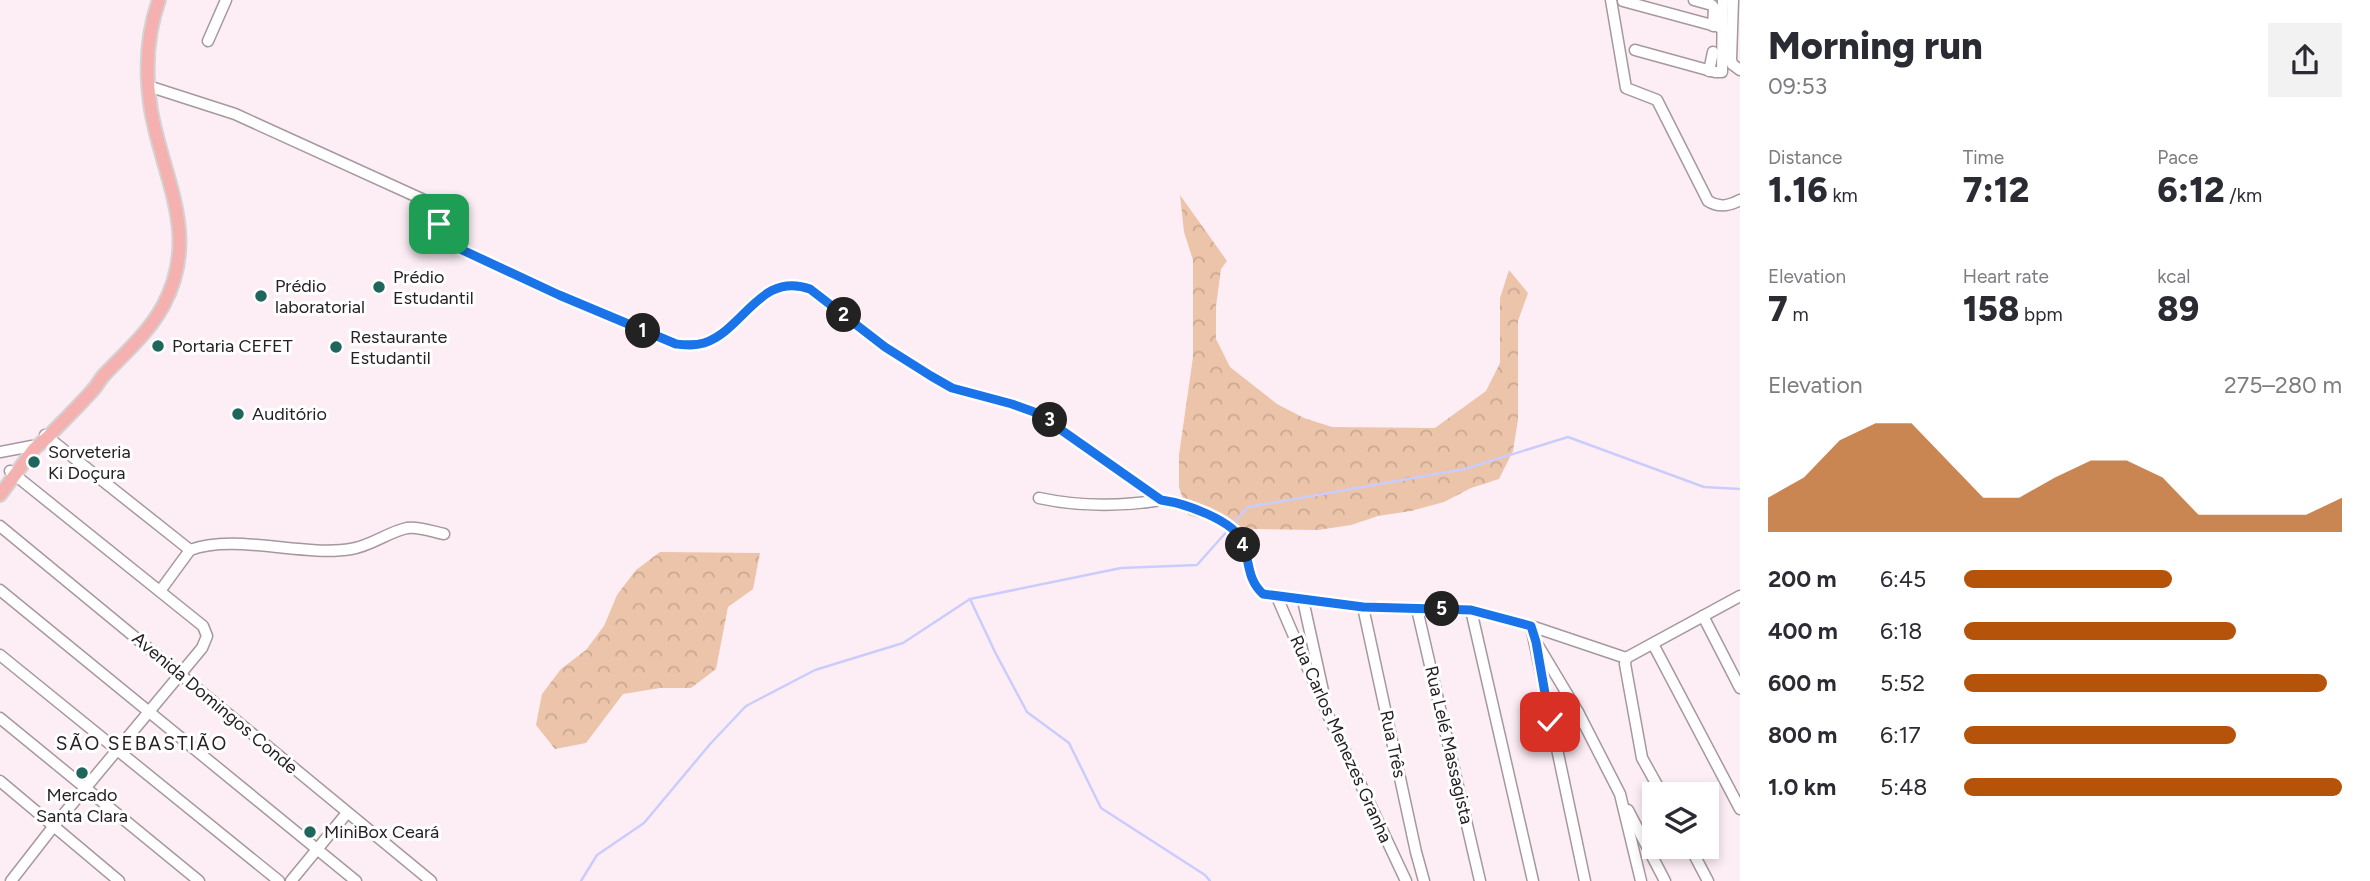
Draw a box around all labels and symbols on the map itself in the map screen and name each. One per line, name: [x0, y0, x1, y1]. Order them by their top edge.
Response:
pin: [409, 194, 469, 254]
place label: Prédio Estudantil: [393, 266, 474, 309]
place label: Prédio laboratorial: [275, 275, 365, 318]
marker: Prédio Estudantil: [371, 279, 387, 295]
marker: Prédio laboratorial: [253, 288, 269, 304]
pin: 2: [826, 298, 862, 332]
pin: 1: [626, 314, 660, 348]
place label: Restaurante Estudantil: [350, 326, 448, 369]
place label: Portaria CEFET: [172, 335, 293, 357]
marker: Portaria CEFET: [150, 338, 166, 354]
marker: Restaurante Estudantil: [328, 339, 344, 355]
pin: 3: [1032, 402, 1068, 438]
place label: Auditório: [252, 403, 327, 425]
marker: Auditório: [230, 406, 246, 422]
place label: Sorveteria Ki Doçura: [48, 441, 131, 484]
marker: Sorveteria Ki Doçura: [26, 454, 42, 470]
pin: 4: [1226, 528, 1260, 562]
pin: 5: [1424, 592, 1460, 626]
street label: Avenida Domingos Conde: [128, 627, 302, 779]
street label: Rua Carlos Menezes Granha: [1285, 632, 1397, 846]
street label: Rua Lelé Massagista: [1420, 664, 1478, 826]
pin: [1520, 692, 1580, 752]
street label: Rua Três: [1375, 708, 1411, 780]
district label: SÃO SEBASTIÃO: [56, 732, 228, 755]
marker: Mercado Santa Clara: [74, 765, 90, 781]
place label: Mercado Santa Clara: [36, 784, 128, 827]
place label: MiniBox Ceará: [324, 821, 439, 843]
marker: MiniBox Ceará: [302, 824, 318, 840]

